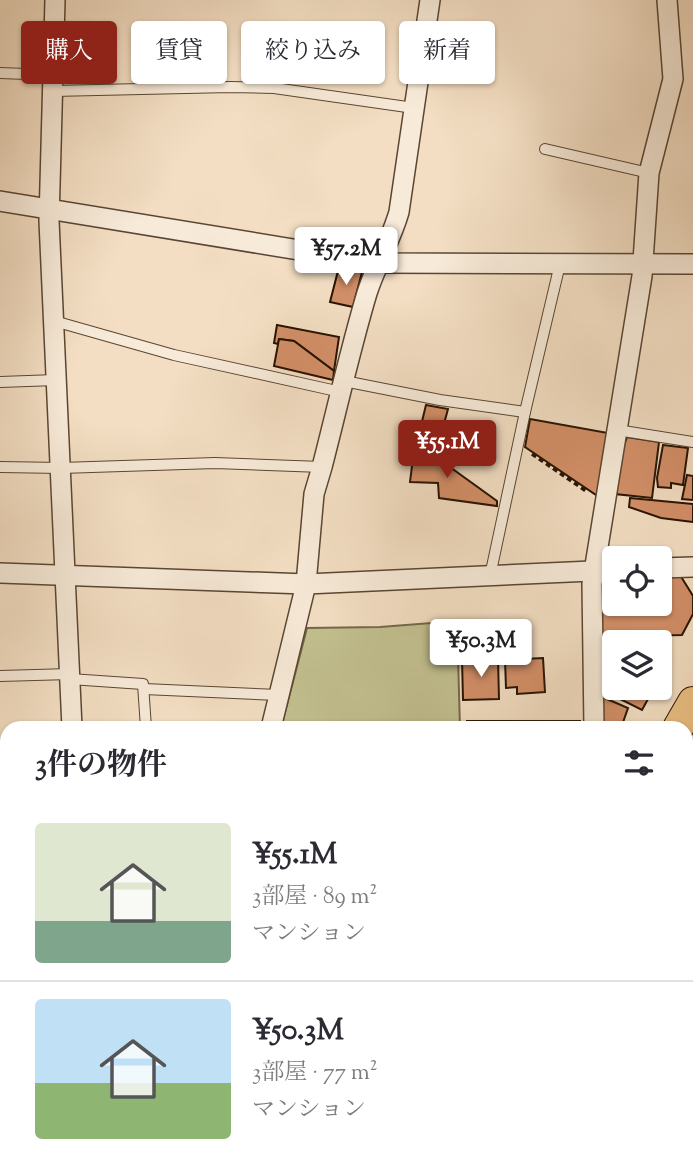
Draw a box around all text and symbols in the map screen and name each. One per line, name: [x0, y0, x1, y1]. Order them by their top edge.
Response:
chip: 購入: [21, 21, 117, 84]
chip: 賃貸: [131, 21, 227, 84]
chip: 絞り込み: [241, 21, 385, 84]
chip: 新着: [399, 21, 495, 84]
pin: ¥57.2M: [289, 228, 403, 287]
text: ¥57.2M: [311, 233, 381, 266]
pin: ¥55.1M: [390, 420, 504, 480]
text: ¥55.1M: [414, 426, 480, 459]
map controls: [602, 546, 672, 700]
button: locate: [602, 546, 672, 616]
pin: ¥50.3M: [424, 620, 538, 679]
text: ¥50.3M: [446, 625, 516, 658]
button: layers: [602, 630, 672, 700]
icon: filters: [620, 744, 658, 782]
text: 3件の物件: [35, 745, 167, 788]
text: ¥55.1M: [252, 834, 337, 877]
icon: home: [91, 851, 175, 935]
text: 3部屋 · 89 m²: [252, 881, 377, 914]
text: マンション: [252, 918, 366, 951]
text: ¥50.3M: [252, 1010, 344, 1053]
icon: home: [91, 1027, 175, 1111]
text: 3部屋 · 77 m²: [252, 1057, 378, 1090]
text: マンション: [252, 1094, 366, 1127]

